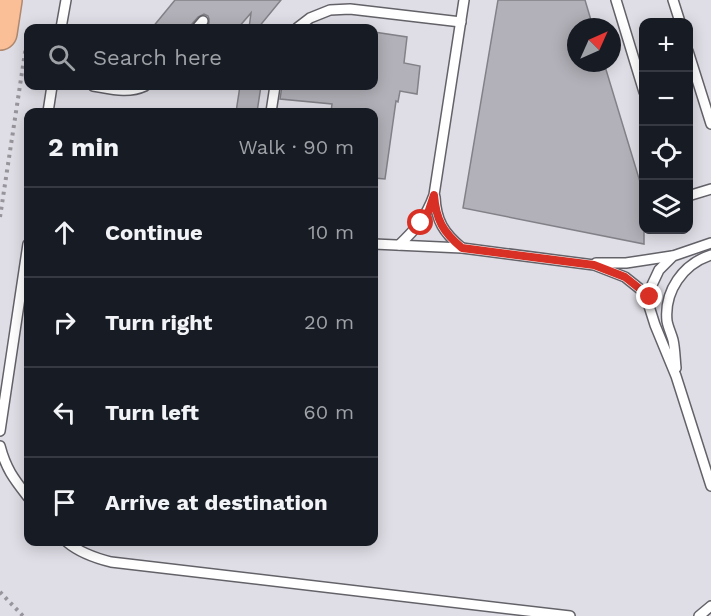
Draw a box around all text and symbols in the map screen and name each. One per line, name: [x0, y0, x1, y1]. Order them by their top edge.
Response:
north arrow: [567, 18, 621, 72]
map controls: [639, 18, 693, 234]
button: +: [639, 18, 693, 72]
search box: [24, 24, 378, 90]
icon: search: [45, 41, 78, 74]
text: Search here: [93, 45, 222, 70]
button: −: [639, 72, 693, 126]
button: locate: [639, 126, 693, 180]
text: 2 min: [48, 132, 119, 162]
text: Walk · 90 m: [238, 135, 354, 159]
button: layers: [639, 180, 693, 234]
route start: [407, 209, 433, 235]
icon: ahead: [48, 216, 81, 249]
text: Continue: [105, 220, 203, 245]
text: 10 m: [308, 220, 354, 244]
route end: [636, 283, 662, 309]
icon: right: [48, 306, 81, 339]
text: Turn right: [105, 310, 212, 335]
text: 20 m: [304, 310, 354, 334]
icon: left: [48, 396, 81, 429]
text: Turn left: [105, 400, 199, 425]
text: 60 m: [304, 400, 354, 424]
icon: arrive: [48, 486, 81, 519]
text: Arrive at destination: [105, 490, 328, 515]

